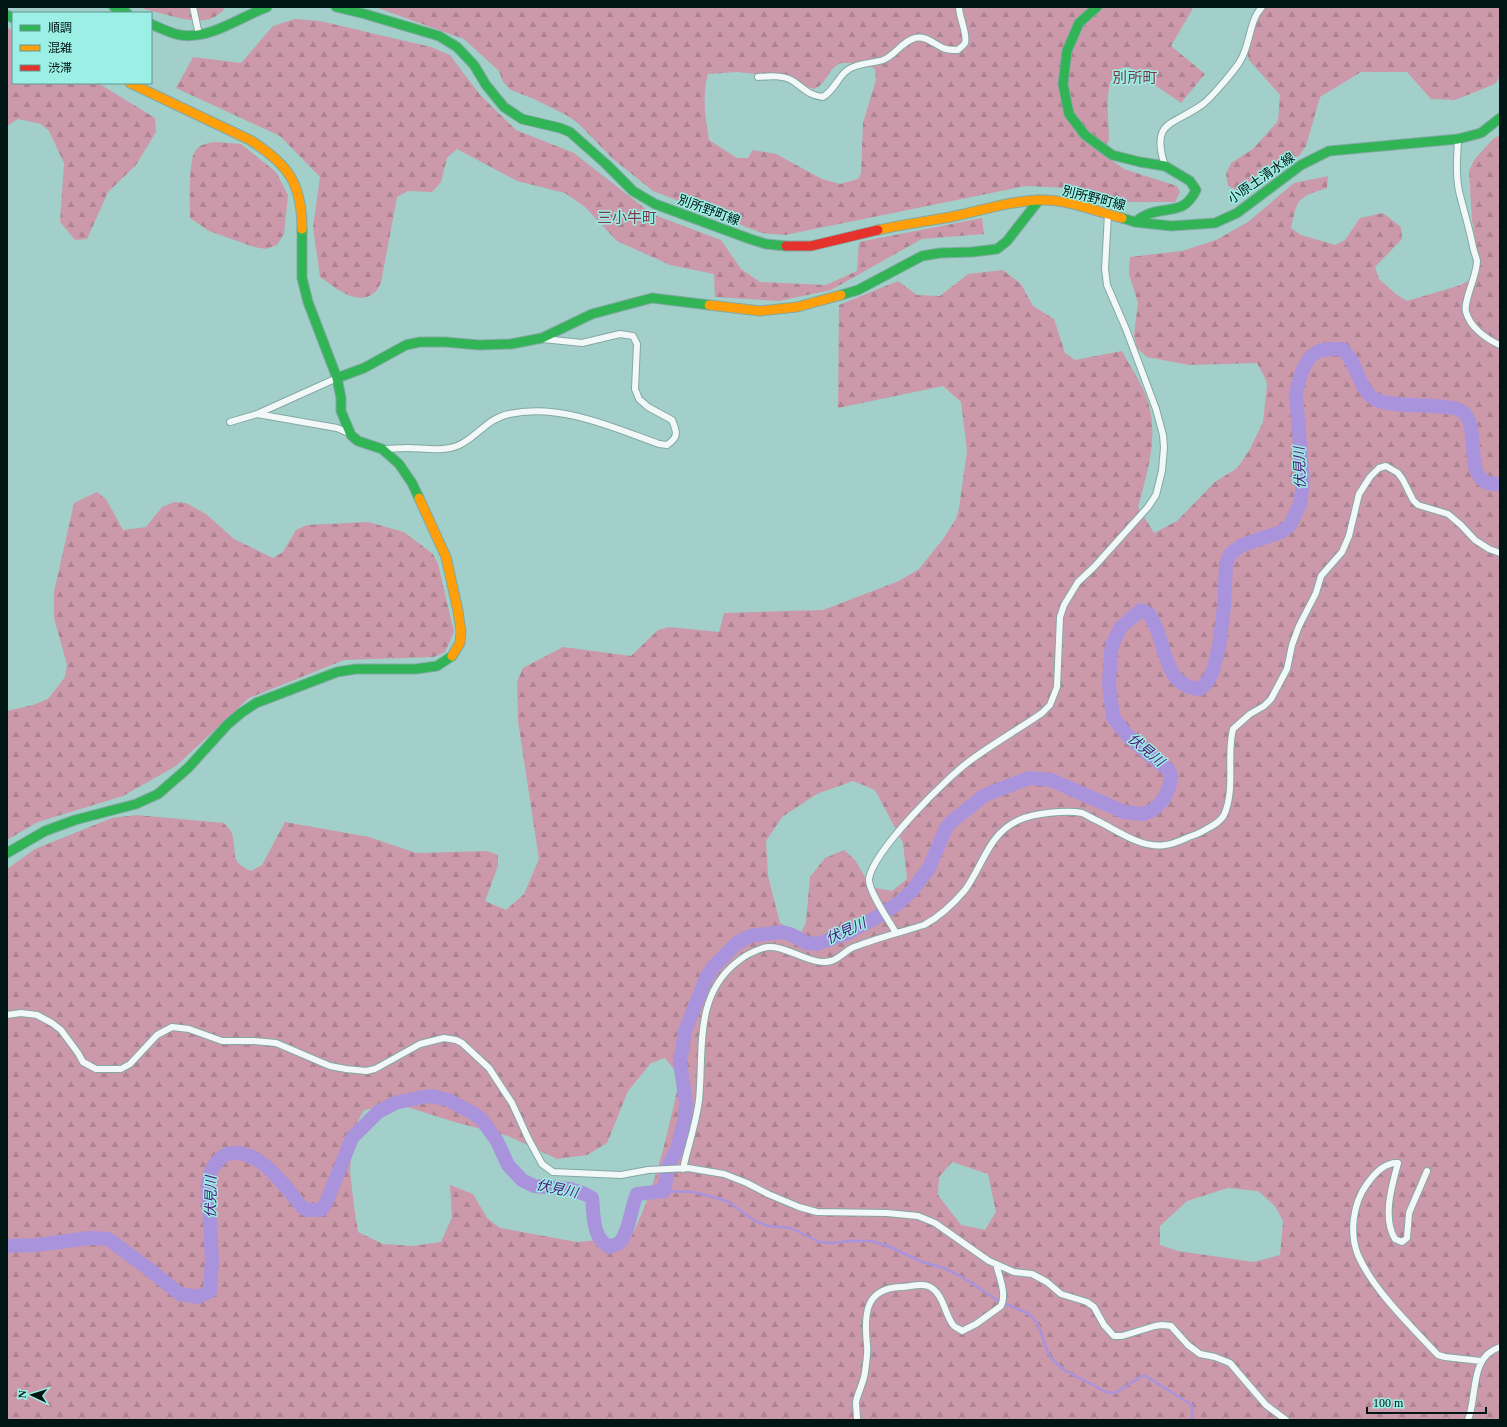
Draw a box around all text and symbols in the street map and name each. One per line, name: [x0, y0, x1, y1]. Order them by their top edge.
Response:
legend: [12, 12, 152, 84]
text: 順調: [48, 21, 72, 35]
text: 混雑: [48, 41, 72, 55]
text: 渋滞: [48, 61, 72, 75]
district label: 別所町: [1112, 70, 1158, 86]
street label: 小原土清水線: [1225, 149, 1297, 207]
street label: 別所野町線: [1061, 183, 1127, 213]
street label: 別所野町線: [676, 192, 742, 228]
district label: 三小牛町: [597, 210, 657, 226]
water label: 伏見川: [1292, 445, 1308, 489]
water label: 伏見川: [1125, 731, 1168, 771]
water label: 伏見川: [824, 915, 870, 946]
water label: 伏見川: [203, 1174, 219, 1218]
water label: 伏見川: [535, 1177, 581, 1201]
north arrow: [12, 1375, 52, 1415]
scale bar: [1367, 1389, 1486, 1415]
text: N: [16, 1390, 28, 1399]
text: 100 m: [1373, 1396, 1404, 1410]

